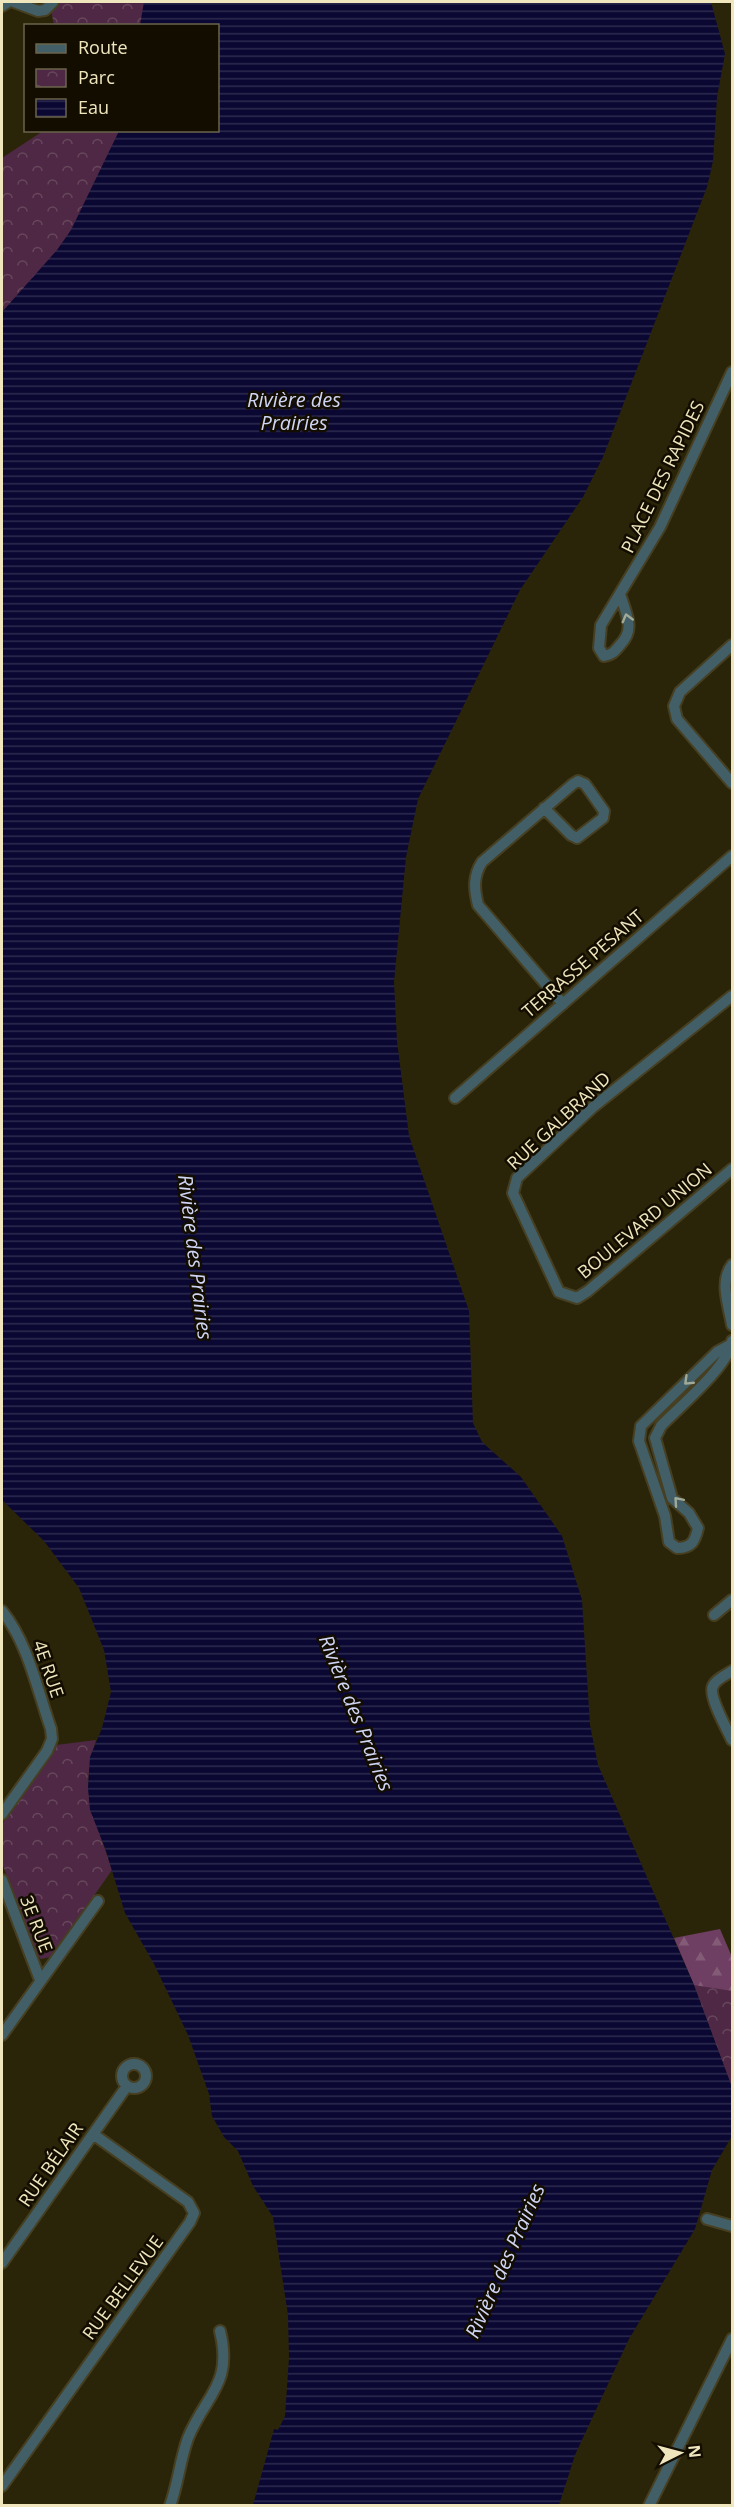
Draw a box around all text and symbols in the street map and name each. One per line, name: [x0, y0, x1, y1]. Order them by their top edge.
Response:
legend: [24, 24, 219, 132]
text: Route: [78, 35, 128, 59]
text: Parc: [78, 65, 115, 89]
text: Eau: [78, 95, 109, 119]
water label: Rivière des Prairies: [247, 386, 341, 436]
street label: PLACE DES RAPIDES: [615, 396, 709, 557]
one-way arrow: [622, 613, 634, 623]
street label: TERRASSE PESANT: [517, 904, 648, 1023]
street label: RUE GALBRAND: [501, 1066, 615, 1175]
street label: BOULEVARD UNION: [572, 1157, 717, 1284]
water label: Rivière des Prairies: [172, 1173, 219, 1341]
one-way arrow: [684, 1374, 694, 1385]
one-way arrow: [674, 1498, 685, 1508]
water label: Rivière des Prairies: [313, 1631, 400, 1795]
street label: 4E RUE: [28, 1637, 70, 1701]
street label: 3E RUE: [15, 1892, 59, 1956]
street label: RUE BÉLAIR: [12, 2118, 88, 2211]
water label: Rivière des Prairies: [458, 2179, 551, 2342]
street label: RUE BELLEVUE: [76, 2231, 168, 2344]
north arrow: [650, 2423, 710, 2483]
text: N: [683, 2444, 707, 2459]

